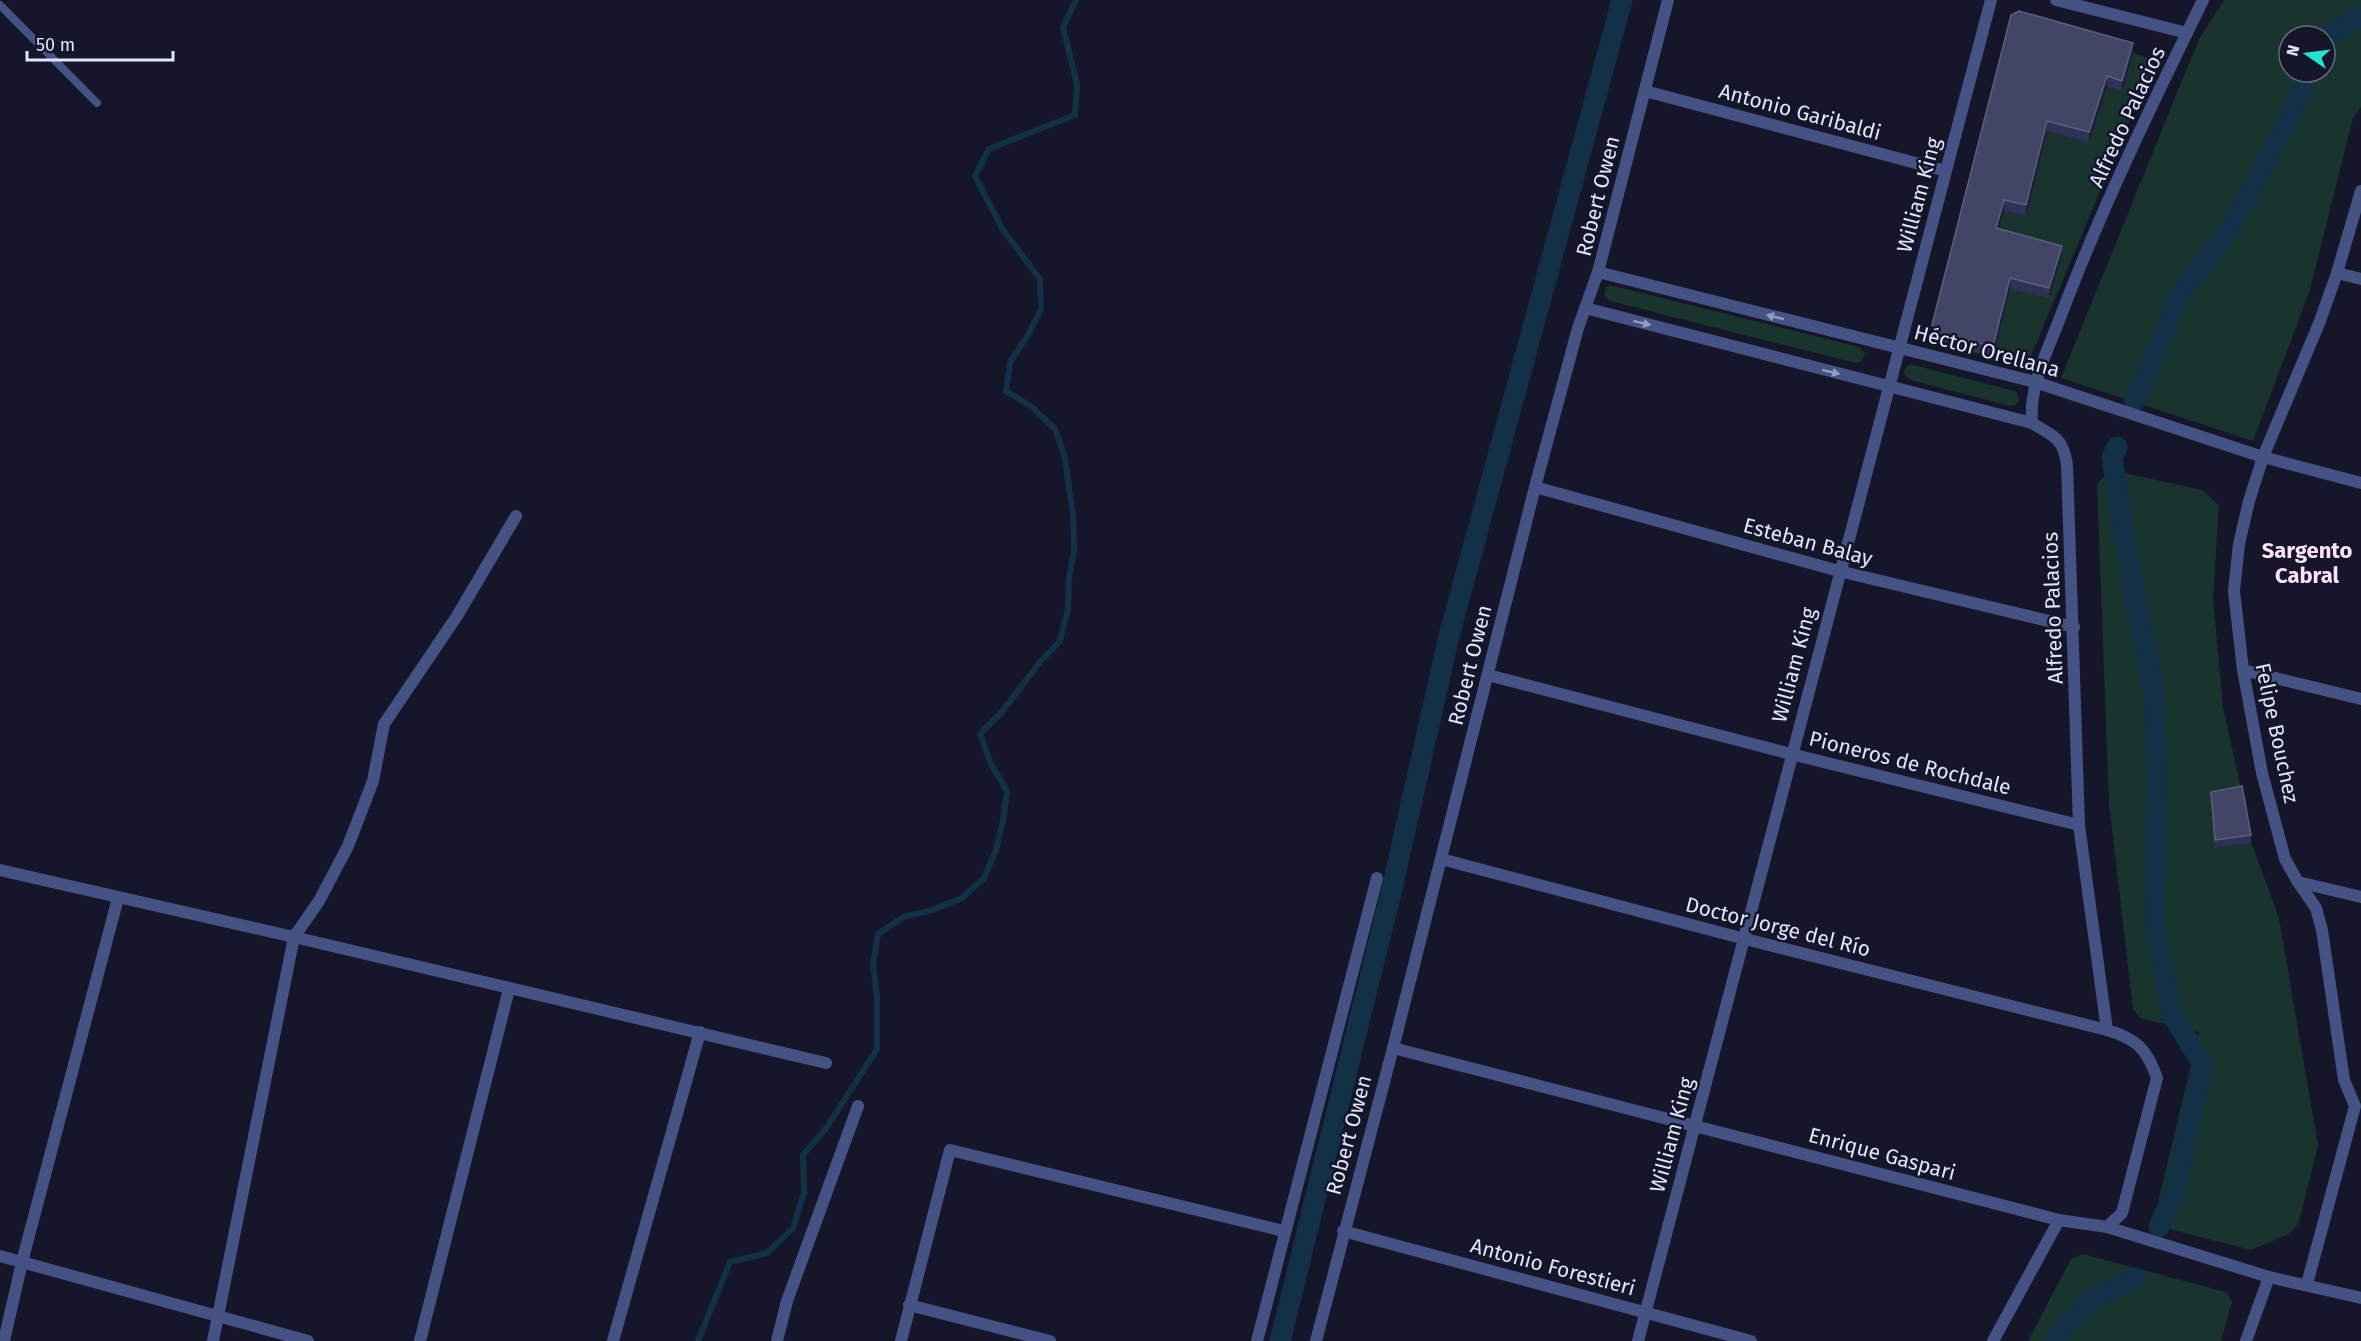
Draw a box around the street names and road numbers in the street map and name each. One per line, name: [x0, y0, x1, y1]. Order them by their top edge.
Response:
street label: Alfredo Palacios: [2083, 42, 2171, 192]
street label: Antonio Garibaldi: [1716, 78, 1884, 146]
street label: Robert Owen: [1570, 133, 1626, 259]
street label: William King: [1891, 135, 1947, 255]
street label: Héctor Orellana: [1911, 319, 2063, 383]
street label: Esteban Balay: [1741, 512, 1876, 572]
street label: Alfredo Palacios: [2037, 531, 2069, 685]
street label: Robert Owen: [1442, 602, 1498, 728]
street label: William King: [1766, 605, 1822, 725]
street label: Felipe Bouchez: [2249, 661, 2305, 805]
street label: Pioneros de Rochdale: [1806, 725, 2014, 801]
street label: Doctor Jorge del Río: [1683, 891, 1873, 963]
street label: Robert Owen: [1321, 1072, 1377, 1198]
street label: William King: [1644, 1075, 1700, 1195]
street label: Enrique Gaspari: [1806, 1122, 1958, 1186]
street label: Antonio Forestieri: [1468, 1233, 1638, 1301]

